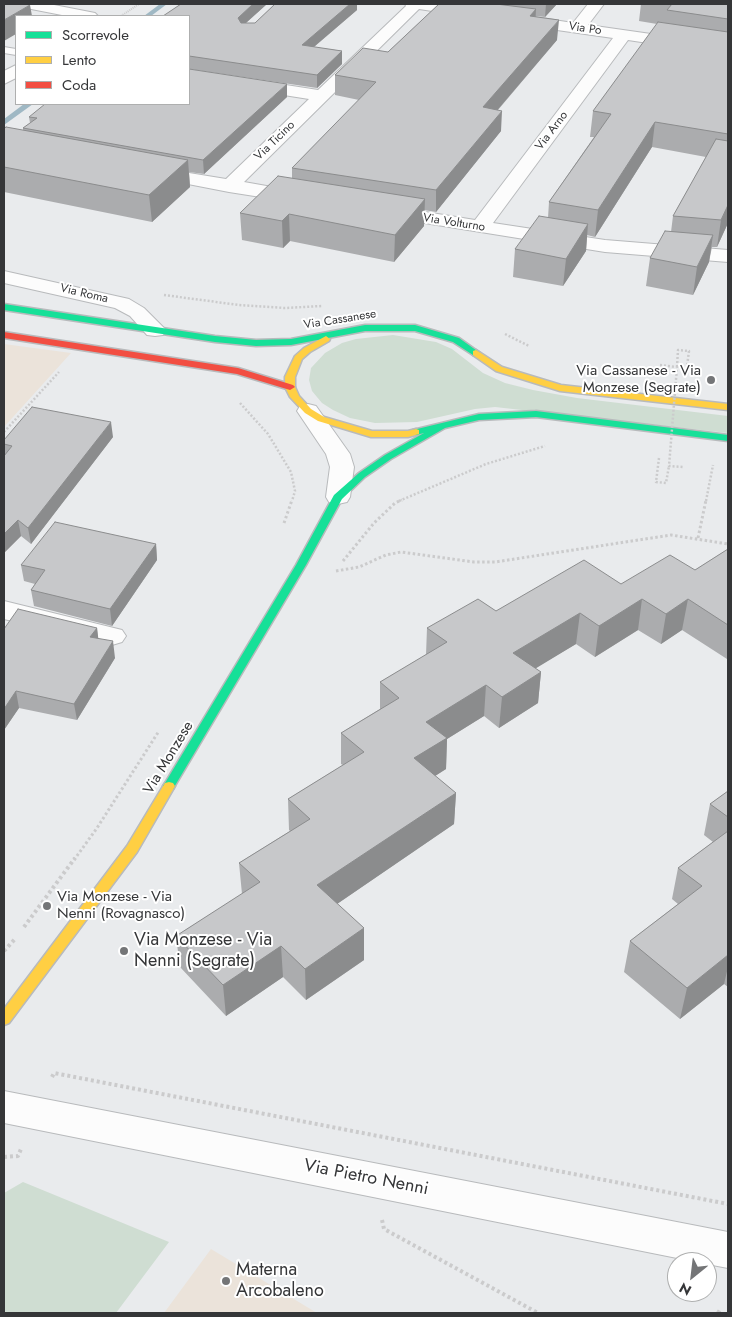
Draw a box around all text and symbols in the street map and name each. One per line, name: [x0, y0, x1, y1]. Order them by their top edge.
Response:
legend: [15, 15, 190, 105]
street label: Via Po: [568, 20, 602, 38]
text: Scorrevole: [62, 24, 129, 46]
text: Lento: [62, 49, 96, 71]
text: Coda: [62, 74, 96, 96]
street label: Via Arno: [533, 109, 571, 153]
street label: Via Ticino: [252, 118, 298, 164]
street label: Via Volturno: [422, 211, 486, 235]
street label: Via Roma: [59, 281, 109, 307]
street label: Via Cassanese: [303, 307, 377, 333]
place label: Via Cassanese - Via Monzese (Segrate): [576, 362, 701, 397]
marker: Via Cassanese - Via Monzese (Segrate): [705, 374, 717, 386]
street label: Via Monzese: [140, 718, 198, 798]
place label: Via Monzese - Via Nenni (Rovagnasco): [57, 888, 185, 923]
marker: Via Monzese - Via Nenni (Rovagnasco): [41, 900, 53, 912]
place label: Via Monzese - Via Nenni (Segrate): [134, 930, 272, 972]
marker: Via Monzese - Via Nenni (Segrate): [118, 945, 130, 957]
street label: Via Pietro Nenni: [302, 1155, 430, 1201]
north arrow: [667, 1252, 717, 1302]
place label: Materna Arcobaleno: [236, 1260, 324, 1302]
marker: Materna Arcobaleno: [220, 1275, 232, 1287]
text: N: [675, 1278, 695, 1301]

